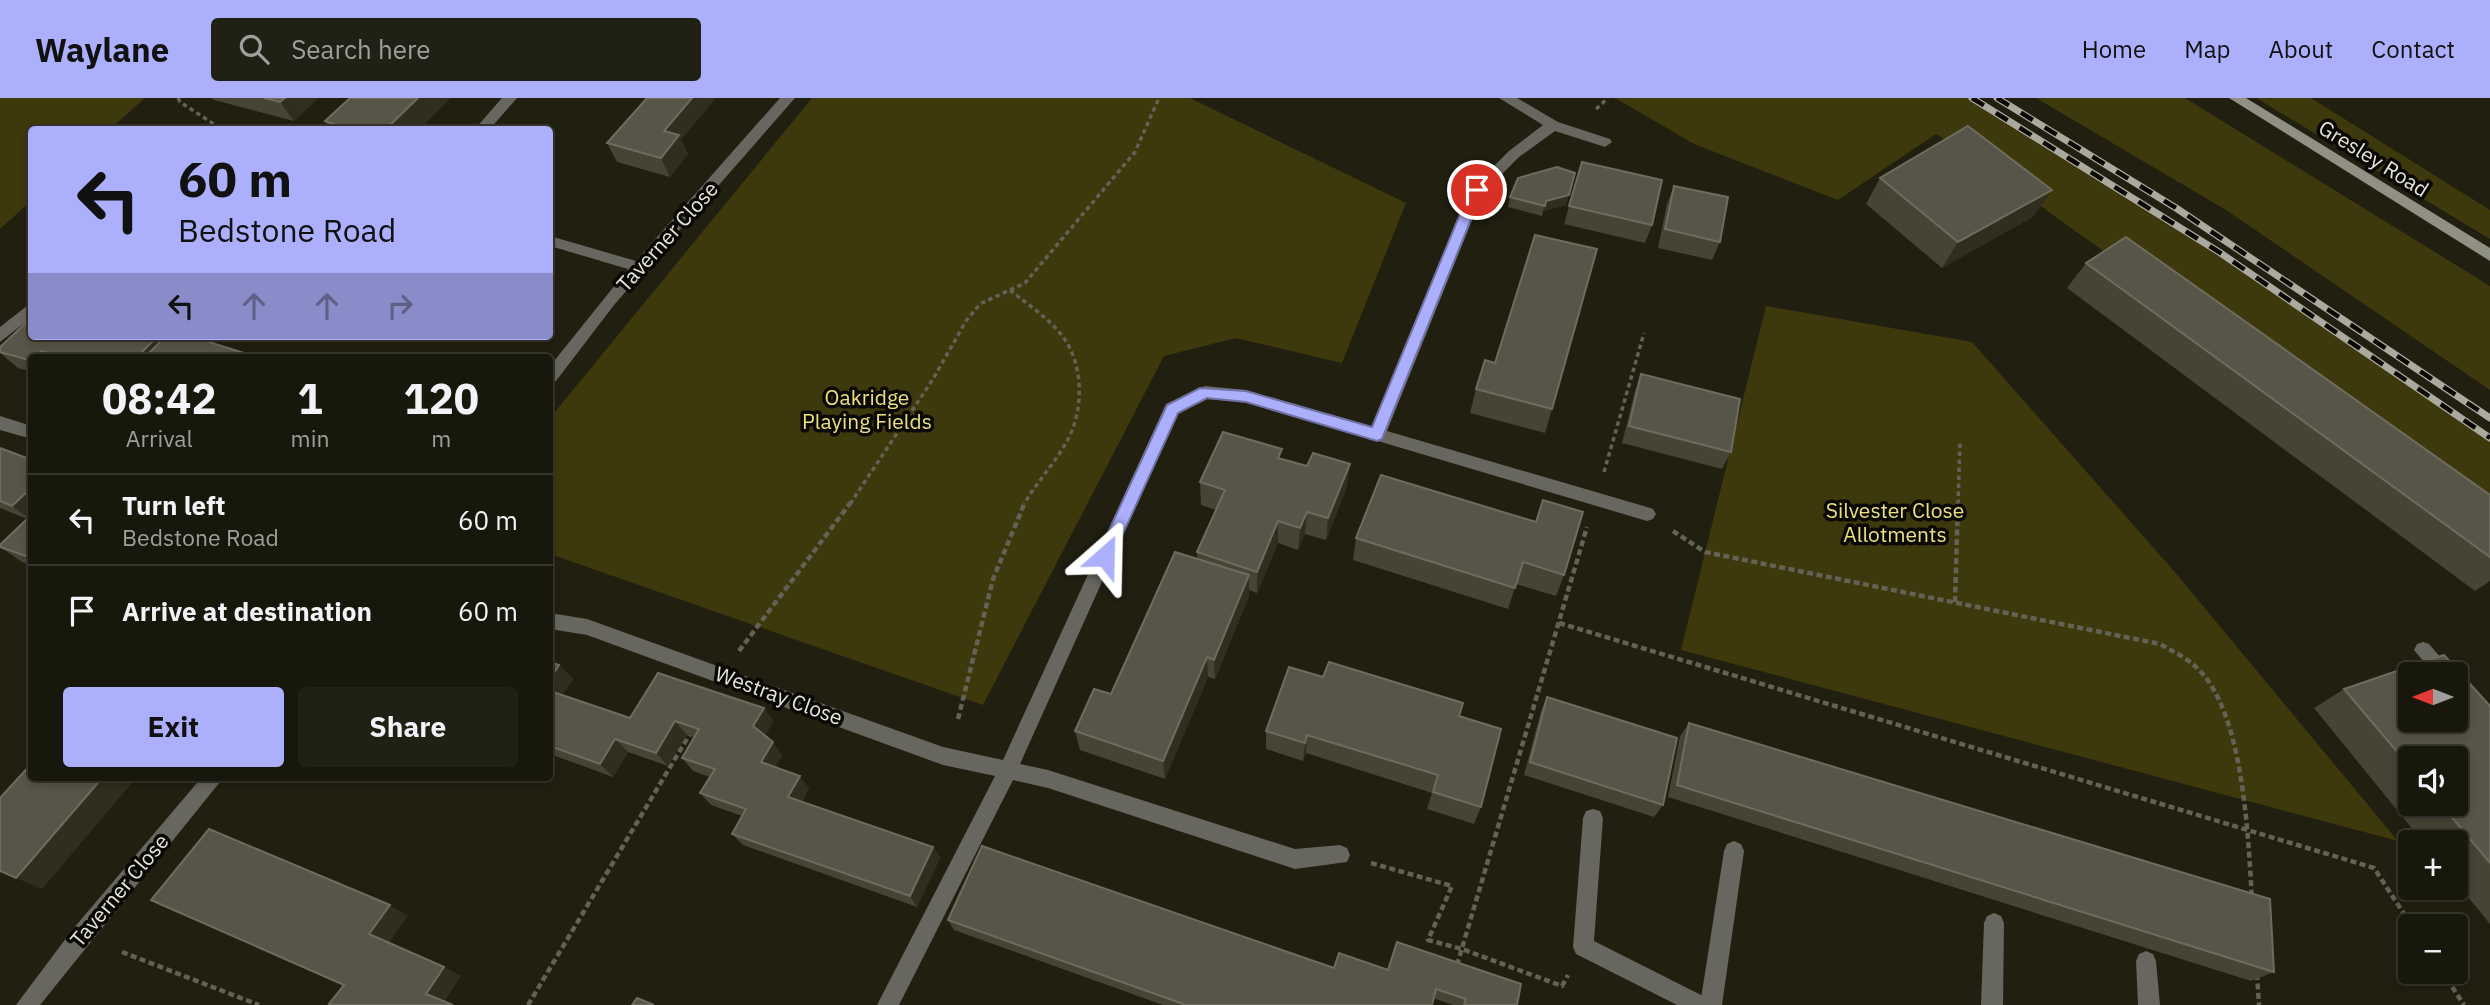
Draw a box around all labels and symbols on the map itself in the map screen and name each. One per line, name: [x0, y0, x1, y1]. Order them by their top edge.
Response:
street label: Gresley Road: [2314, 113, 2434, 203]
pin: [1447, 160, 1507, 220]
street label: Taverner Close: [610, 175, 724, 297]
park label: Oakridge Playing Fields: [802, 383, 932, 435]
park label: Silvester Close Allotments: [1826, 496, 1964, 548]
position arrow: [1068, 519, 1142, 593]
street label: Westray Close: [711, 659, 847, 731]
north arrow: [2398, 662, 2468, 732]
street label: Taverner Close: [63, 828, 175, 952]

